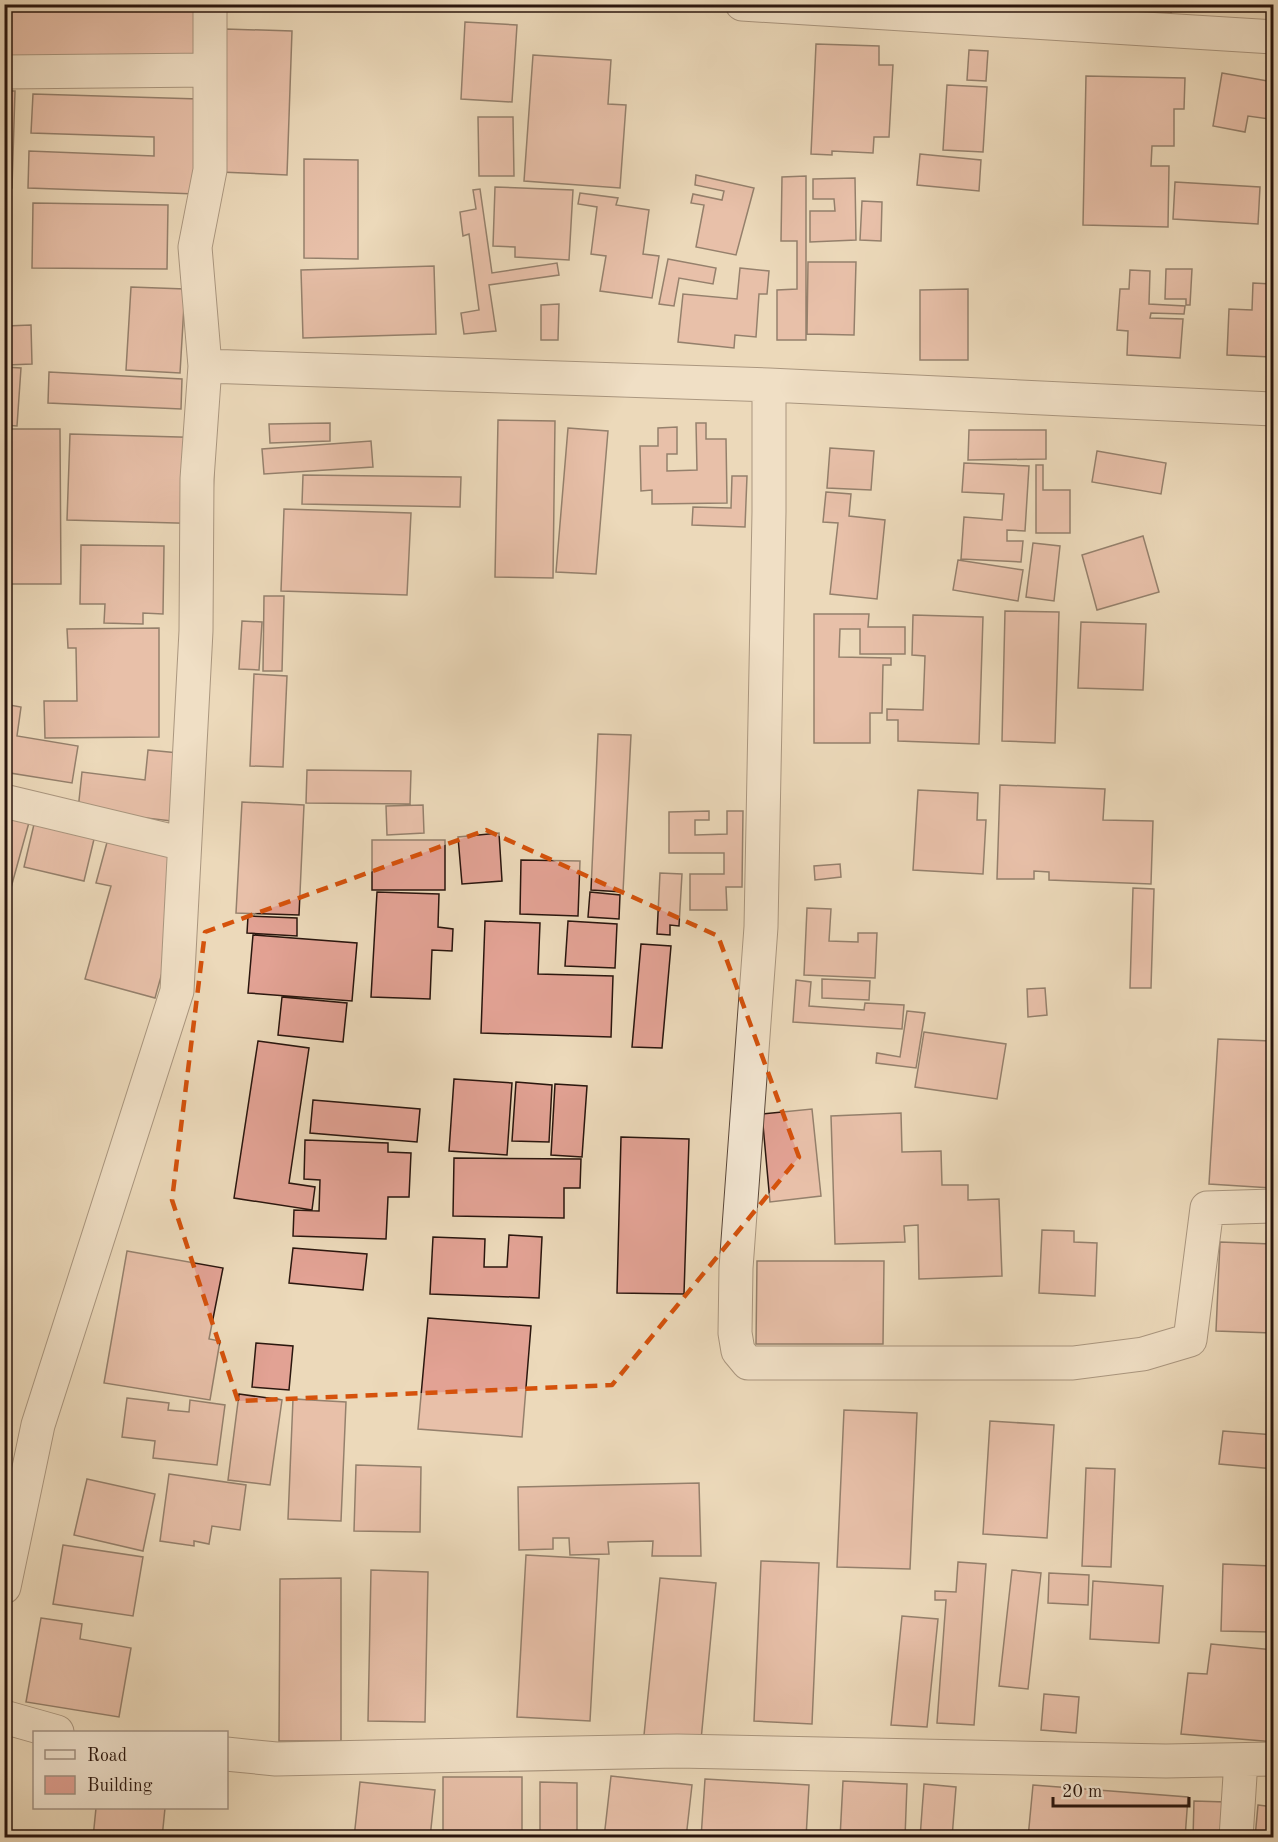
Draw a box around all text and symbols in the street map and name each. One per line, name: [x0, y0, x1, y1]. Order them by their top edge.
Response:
legend: [33, 1731, 228, 1809]
text: Road: [87, 1747, 127, 1765]
scale bar: [1053, 1770, 1190, 1808]
text: Building: [87, 1777, 153, 1795]
text: 20 m: [1062, 1783, 1102, 1801]

